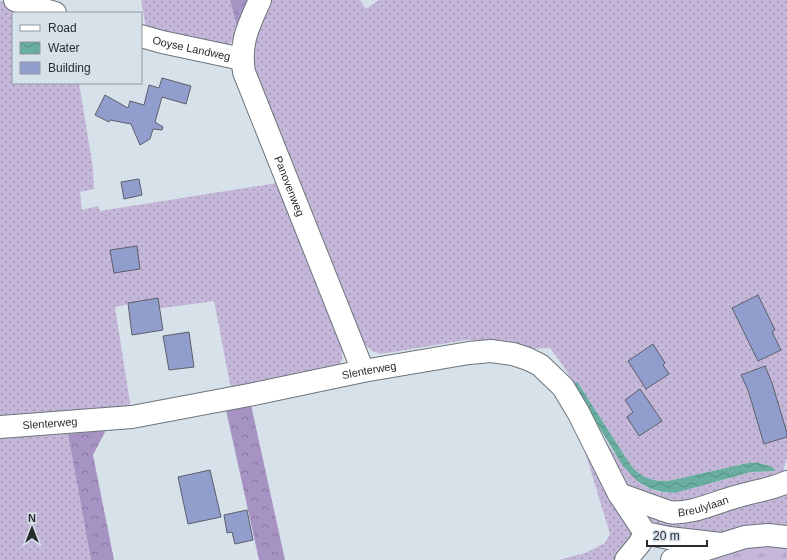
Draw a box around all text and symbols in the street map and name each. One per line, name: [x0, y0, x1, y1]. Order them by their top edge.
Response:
legend: [12, 12, 142, 84]
text: Road: [48, 21, 77, 35]
street label: Ooyse Landweg: [151, 34, 232, 62]
text: Water: [48, 41, 80, 55]
text: Building: [48, 61, 91, 75]
street label: Panovenweg: [272, 154, 307, 218]
street label: Slenterweg: [341, 359, 397, 381]
street label: Slenterweg: [22, 415, 78, 431]
street label: Breulylaan: [677, 493, 730, 518]
north arrow: [12, 508, 52, 548]
text: N: [28, 512, 36, 524]
scale bar: [647, 522, 707, 548]
text: 20 m: [653, 529, 680, 543]

